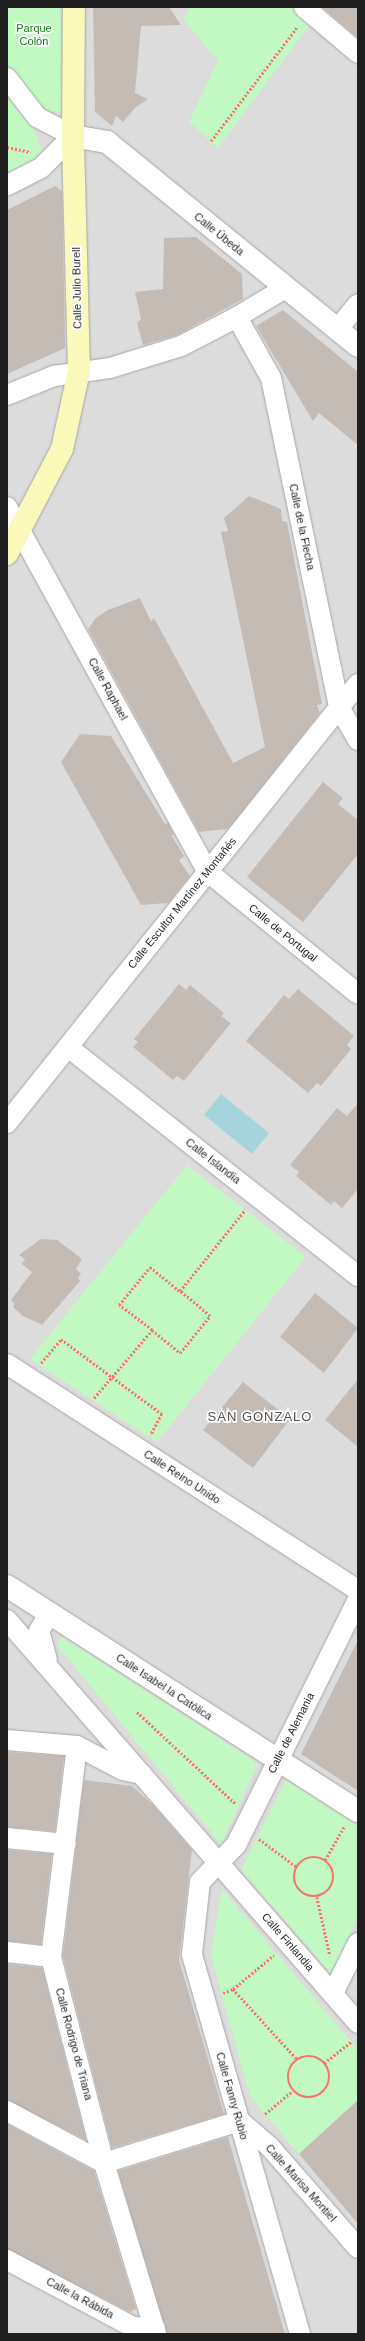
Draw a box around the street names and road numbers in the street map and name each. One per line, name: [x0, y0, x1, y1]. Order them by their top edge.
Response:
street label: Calle Úbeda: [191, 210, 247, 258]
street label: Calle Julio Burell: [70, 247, 84, 329]
street label: Calle de la Flecha: [286, 483, 318, 571]
street label: Calle Raphael: [85, 656, 131, 722]
street label: Calle Escultor Martínez Montañés: [125, 835, 239, 971]
street label: Calle de Portugal: [246, 901, 320, 965]
street label: Calle Islandia: [183, 1135, 243, 1187]
street label: Calle Reino Unido: [141, 1447, 223, 1507]
street label: Calle Isabel la Católica: [113, 1651, 215, 1723]
street label: Calle de Alemania: [265, 1690, 317, 1776]
street label: Calle Finlandia: [259, 1910, 317, 1974]
street label: Calle Rodrigo de Triana: [53, 1986, 95, 2102]
street label: Calle Fanny Rubio: [213, 2051, 251, 2141]
street label: Calle Marisa Montiel: [263, 2142, 339, 2224]
street label: Calle la Rábida: [44, 2275, 116, 2321]

